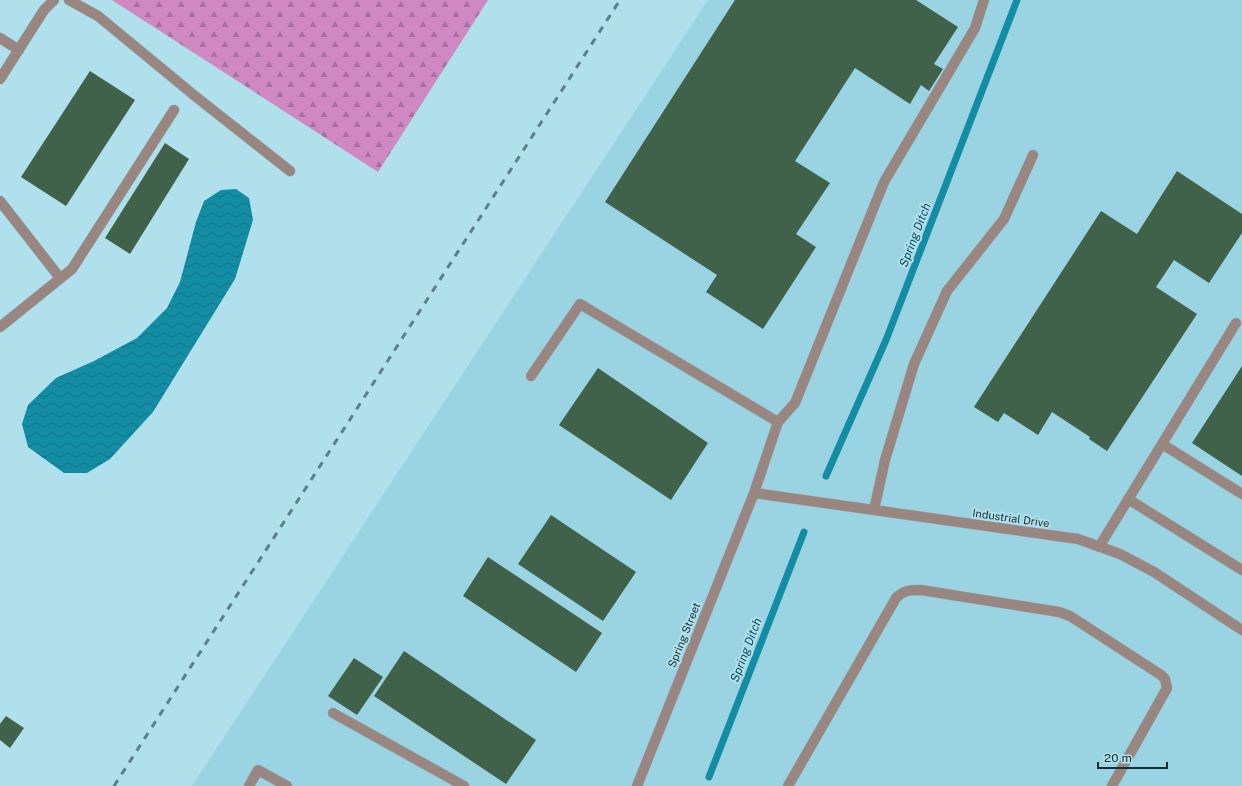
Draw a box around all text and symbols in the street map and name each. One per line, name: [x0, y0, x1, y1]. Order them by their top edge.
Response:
water label: Spring Ditch: [896, 201, 934, 269]
street label: Industrial Drive: [972, 507, 1050, 529]
street label: Spring Street: [666, 601, 702, 669]
water label: Spring Ditch: [727, 616, 765, 684]
scale bar: [1098, 744, 1167, 770]
text: 20 m: [1104, 751, 1132, 765]

